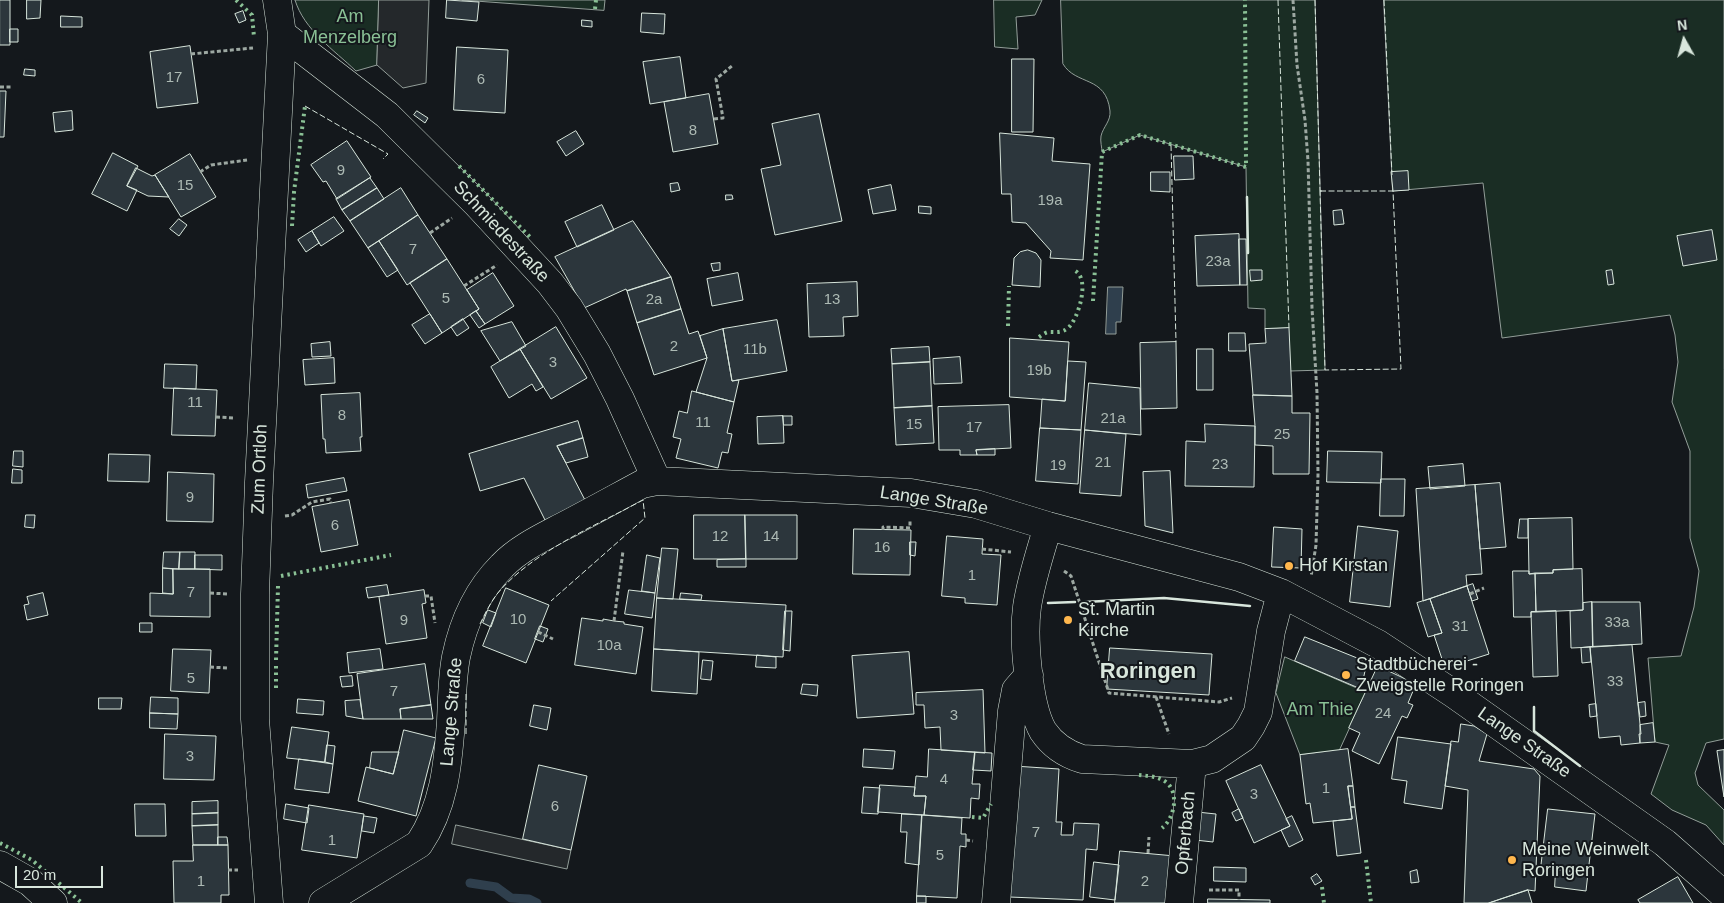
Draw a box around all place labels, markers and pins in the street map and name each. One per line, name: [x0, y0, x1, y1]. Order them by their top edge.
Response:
place label: Hof Kirstan: [1299, 555, 1388, 577]
marker: Hof Kirstan: [1283, 560, 1295, 572]
place label: St. Martin Kirche: [1078, 599, 1155, 642]
marker: St. Martin Kirche: [1062, 614, 1074, 626]
place label: Stadtbücherei - Zweigstelle Roringen: [1356, 654, 1524, 696]
marker: Stadtbücherei - Zweigstelle Roringen: [1340, 669, 1352, 681]
place label: Meine Weinwelt Roringen: [1522, 839, 1649, 882]
marker: Meine Weinwelt Roringen: [1506, 854, 1518, 866]

